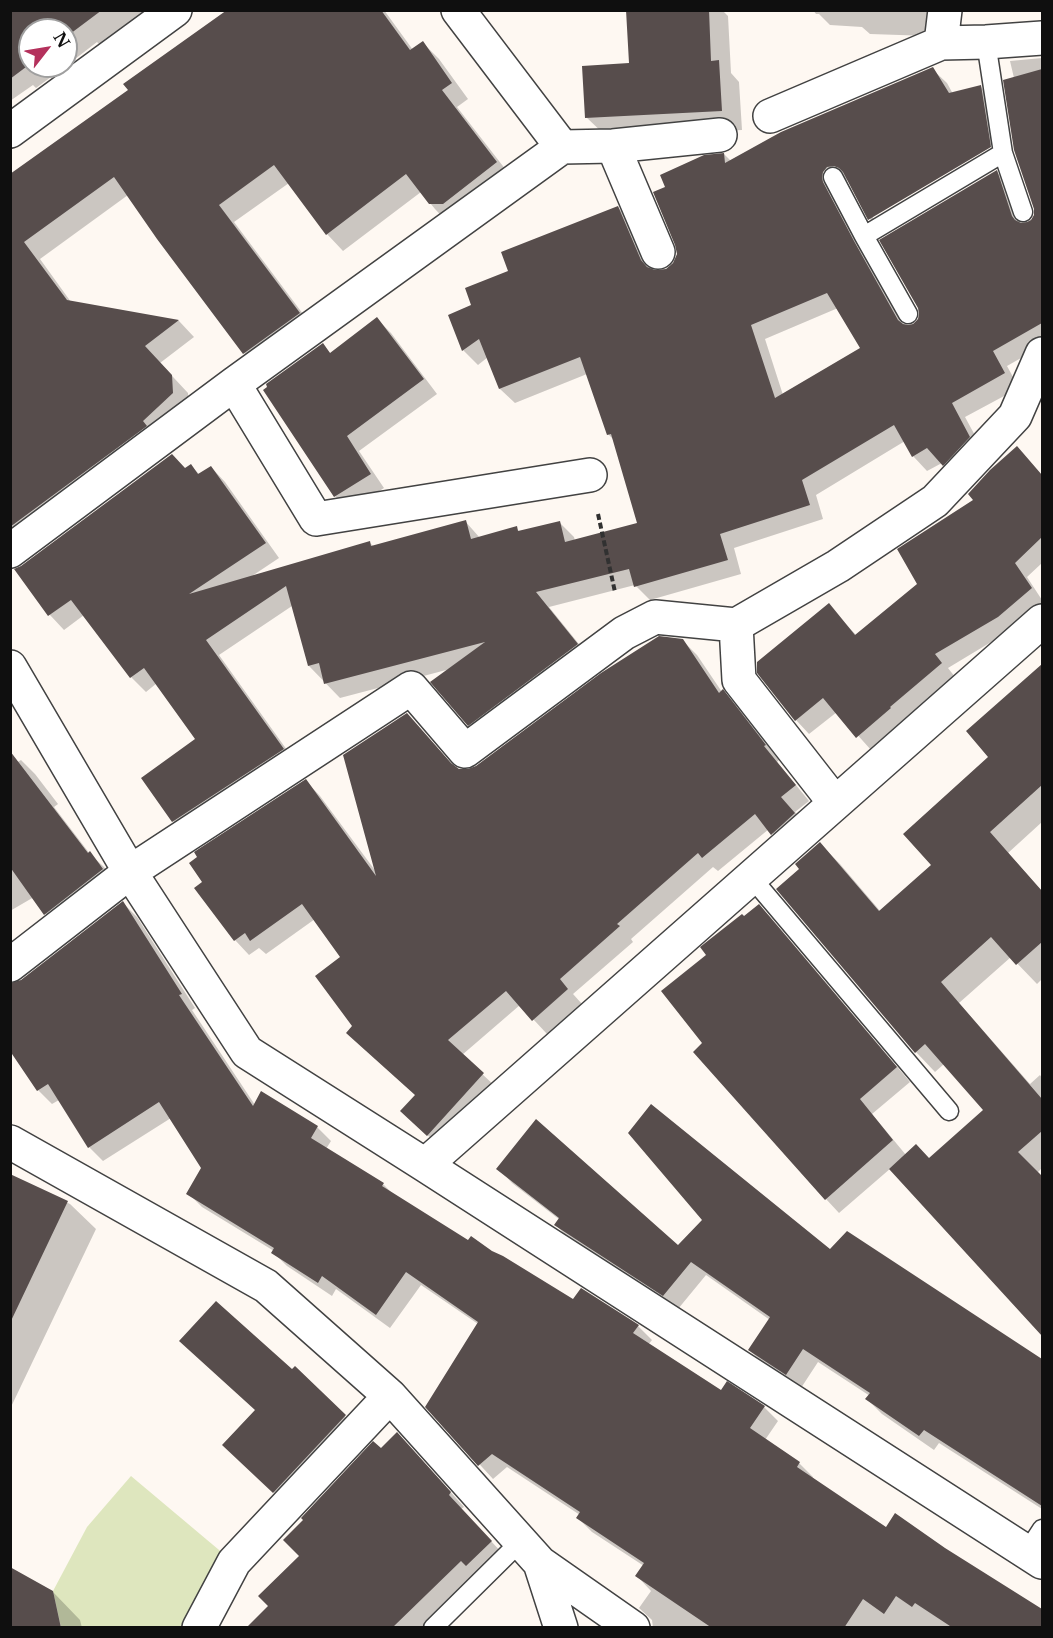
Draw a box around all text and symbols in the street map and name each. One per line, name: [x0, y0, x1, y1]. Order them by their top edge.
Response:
north arrow: [18, 18, 78, 78]
text: N: [49, 28, 74, 51]

